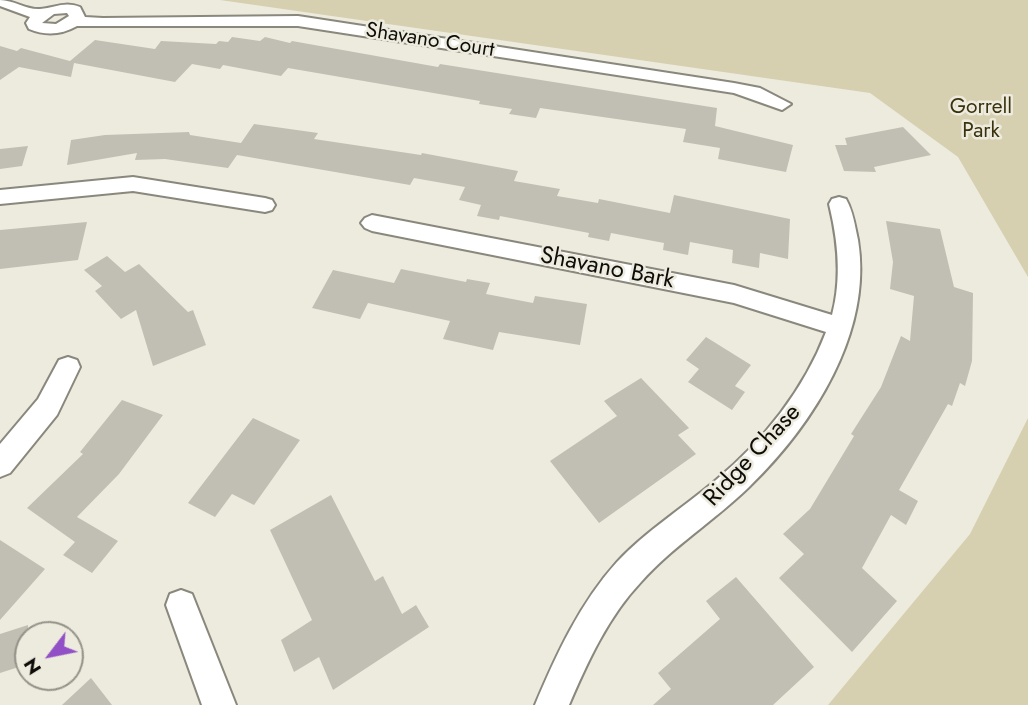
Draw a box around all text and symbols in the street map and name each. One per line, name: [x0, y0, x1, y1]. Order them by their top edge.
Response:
street label: Shavano Court: [364, 18, 496, 64]
park label: Gorrell Park: [950, 95, 1012, 145]
street label: Shavano Bark: [538, 242, 676, 296]
street label: Ridge Chase: [698, 399, 808, 513]
north arrow: [14, 621, 84, 691]
text: N: [17, 653, 48, 680]

